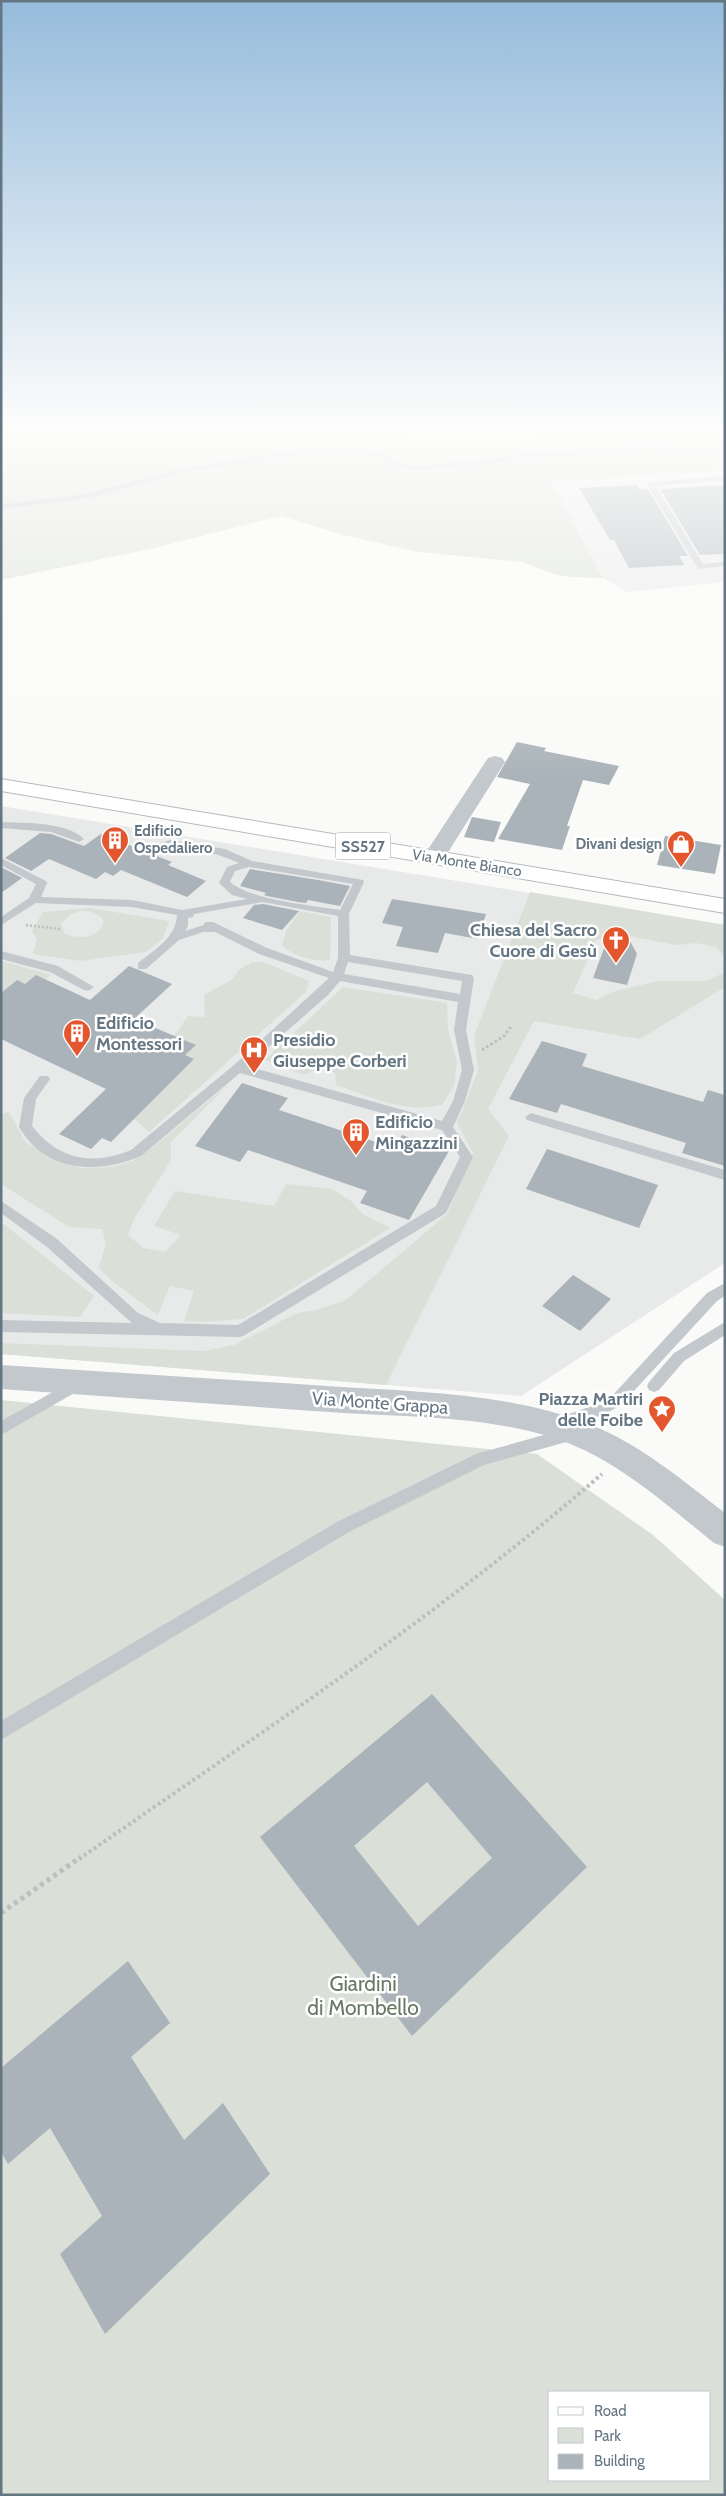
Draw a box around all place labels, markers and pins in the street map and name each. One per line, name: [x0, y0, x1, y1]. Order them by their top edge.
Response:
place label: Edificio Ospedaliero: [134, 822, 213, 857]
building icon: Edificio Ospedaliero: [100, 825, 130, 864]
shop icon: Divani design: [666, 829, 696, 868]
place label: Divani design: [576, 835, 662, 853]
place label: Chiesa del Sacro Cuore di Gesù: [470, 919, 597, 962]
church icon: Chiesa del Sacro Cuore di Gesù: [601, 925, 631, 964]
place label: Edificio Montessori: [96, 1012, 182, 1055]
building icon: Edificio Montessori: [62, 1018, 92, 1057]
place label: Presidio Giuseppe Corberi: [273, 1029, 407, 1072]
hospital icon: Presidio Giuseppe Corberi: [239, 1035, 269, 1074]
place label: Edificio Mingazzini: [375, 1111, 458, 1154]
building icon: Edificio Mingazzini: [341, 1117, 371, 1156]
place label: Piazza Martiri delle Foibe: [539, 1388, 643, 1431]
place icon: Piazza Martiri delle Foibe: [647, 1394, 677, 1433]

